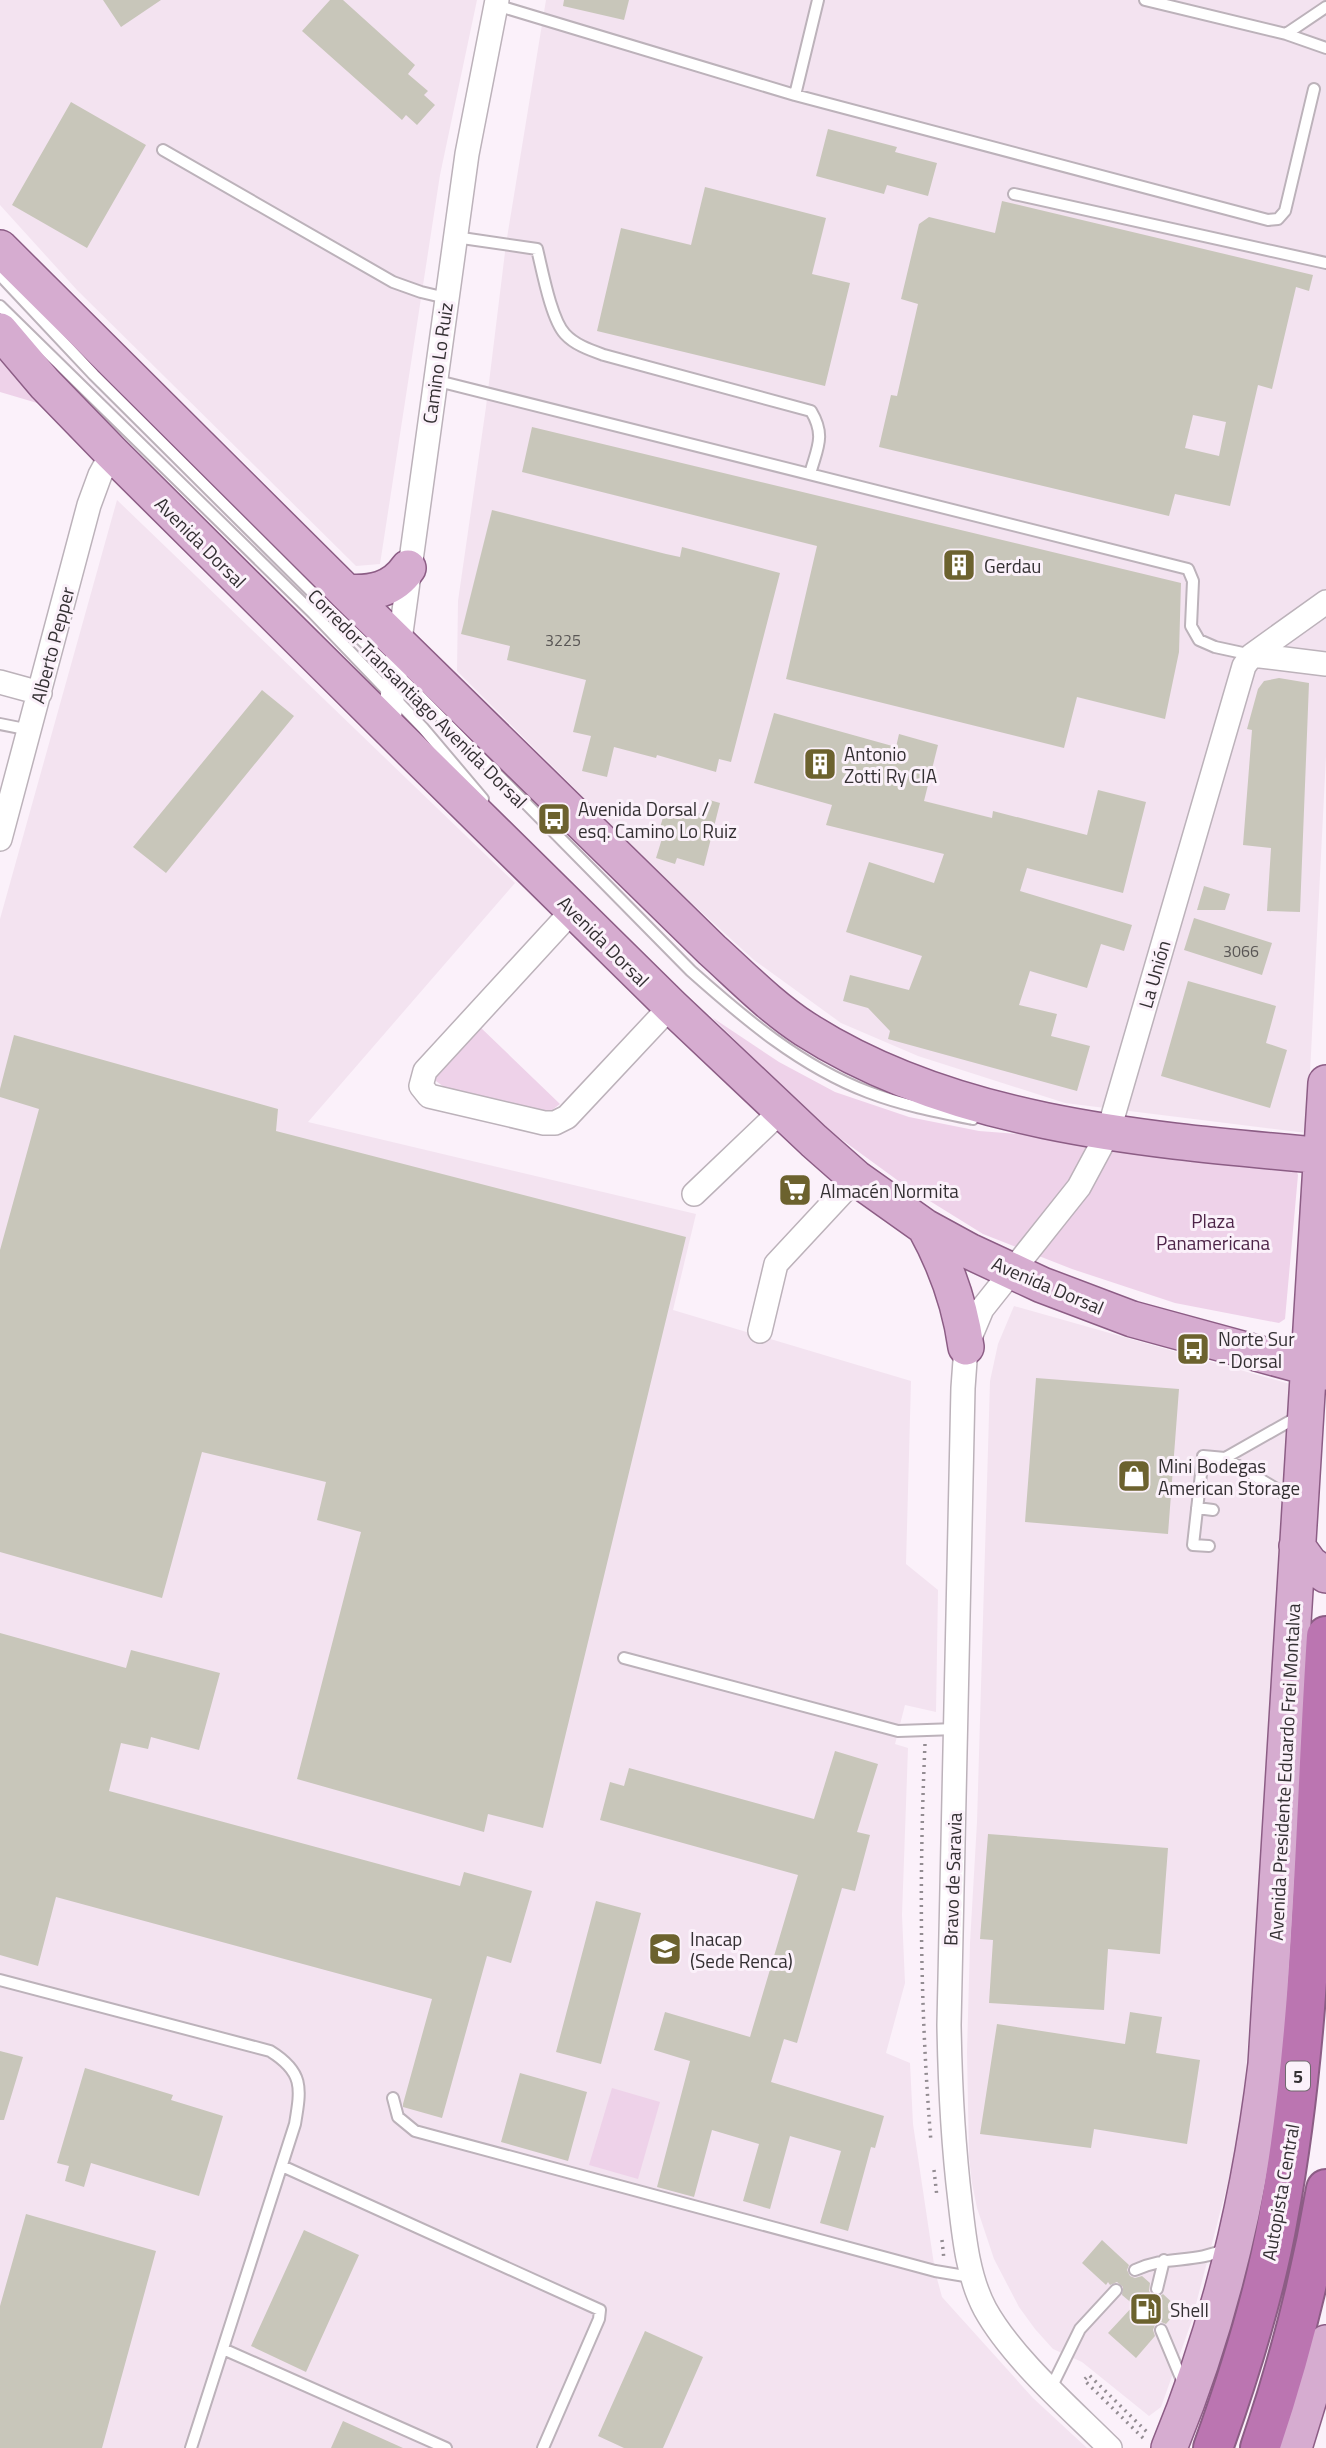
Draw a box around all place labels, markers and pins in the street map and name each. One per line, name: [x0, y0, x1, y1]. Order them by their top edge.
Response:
building icon: Gerdau: [940, 546, 978, 584]
place label: Gerdau: [984, 551, 1041, 580]
place label: Antonio Zotti Ry CIA: [844, 739, 937, 790]
building icon: Antonio Zotti Ry CIA: [801, 745, 839, 783]
place label: Avenida Dorsal / esq. Camino Lo Ruiz: [578, 794, 737, 845]
bus stop icon: Avenida Dorsal / esq. Camino Lo Ruiz: [535, 800, 573, 838]
supermarket icon: Almacén Normita: [776, 1171, 814, 1209]
place label: Almacén Normita: [820, 1176, 959, 1205]
place label: Norte Sur - Dorsal: [1218, 1324, 1295, 1375]
bus stop icon: Norte Sur - Dorsal: [1174, 1330, 1212, 1368]
place label: Mini Bodegas American Storage: [1158, 1451, 1300, 1502]
shop icon: Mini Bodegas American Storage: [1115, 1457, 1153, 1495]
place label: Inacap (Sede Renca): [690, 1924, 793, 1975]
school or university icon: Inacap (Sede Renca): [646, 1930, 684, 1968]
fuel station icon: Shell: [1127, 2290, 1165, 2328]
place label: Shell: [1170, 2295, 1209, 2324]

